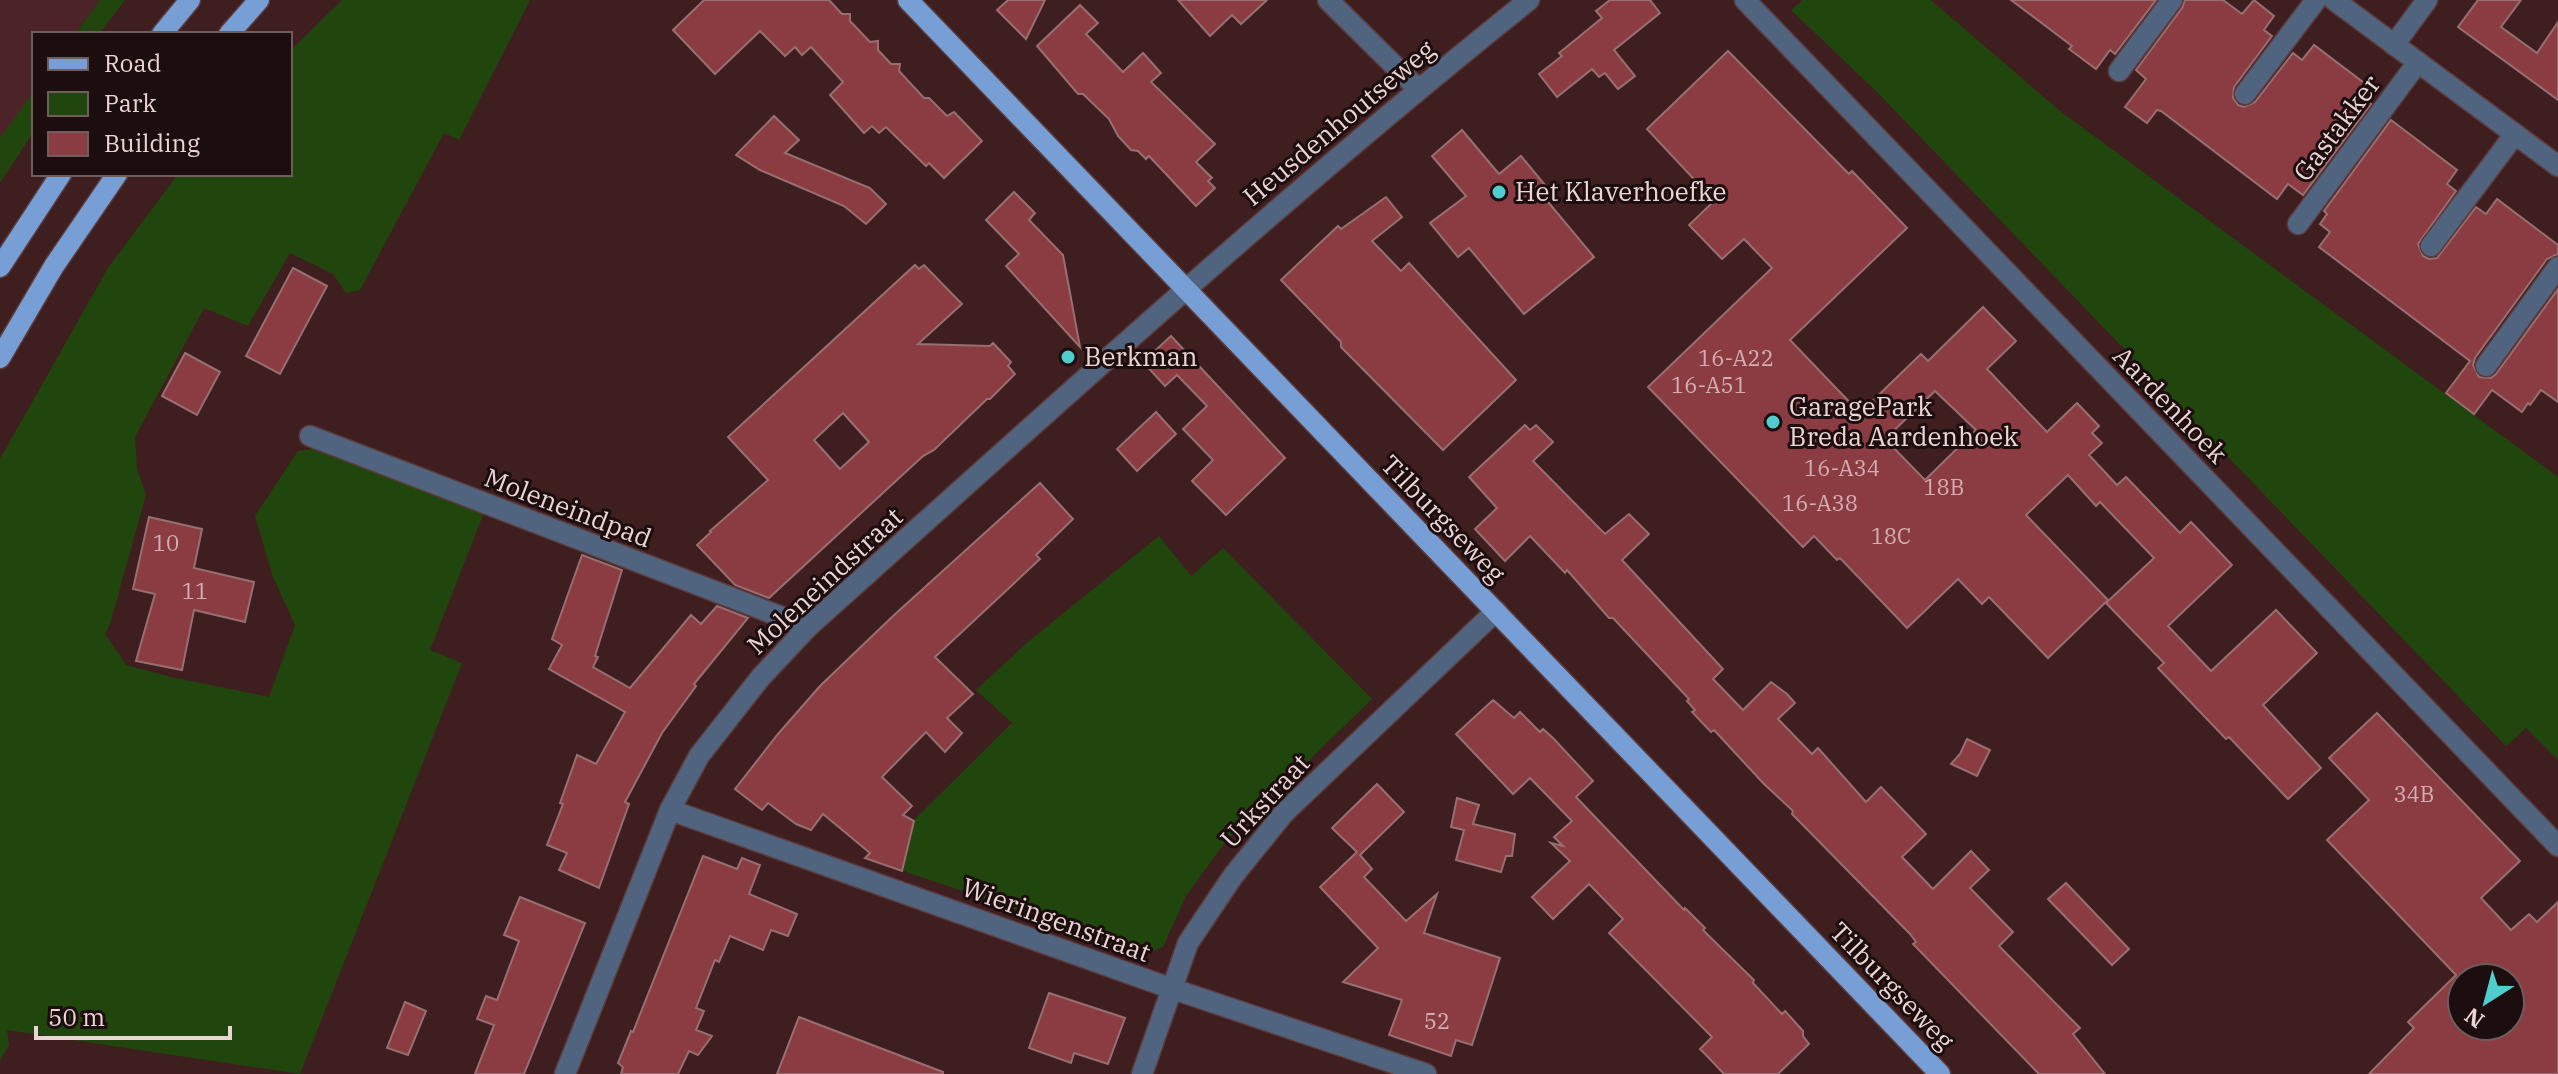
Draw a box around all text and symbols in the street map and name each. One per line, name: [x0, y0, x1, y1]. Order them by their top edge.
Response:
legend: [32, 32, 292, 176]
street label: Heusdenhoutseweg: [1235, 32, 1441, 213]
text: Road: [104, 47, 161, 79]
street label: Gastakker: [2285, 67, 2388, 187]
text: Park: [104, 87, 156, 119]
text: Building: [104, 127, 200, 159]
place label: Het Klaverhoefke: [1515, 174, 1726, 208]
marker: Het Klaverhoefke: [1490, 183, 1508, 201]
street label: Aardenhoek: [2106, 338, 2235, 470]
place label: Berkman: [1084, 339, 1198, 373]
house number: 16-A22: [1698, 343, 1774, 372]
marker: Berkman: [1059, 348, 1077, 366]
house number: 16-A51: [1671, 370, 1747, 399]
place label: GaragePark Breda Aardenhoek: [1789, 389, 2018, 453]
marker: GaragePark Breda Aardenhoek: [1764, 413, 1782, 431]
street label: Tilburgseweg: [1374, 447, 1513, 589]
house number: 16-A34: [1804, 453, 1880, 482]
street label: Moleneindpad: [480, 460, 657, 555]
house number: 18B: [1923, 472, 1965, 501]
house number: 16-A38: [1782, 488, 1858, 517]
street label: Moleneindstraat: [739, 499, 909, 661]
house number: 18C: [1871, 521, 1911, 550]
house number: 10: [153, 528, 179, 557]
house number: 11: [182, 576, 208, 605]
street label: Urkstraat: [1212, 746, 1316, 854]
house number: 34B: [2393, 779, 2435, 808]
street label: Wieringenstraat: [957, 869, 1155, 969]
street label: Tilburgseweg: [1823, 914, 1962, 1056]
north arrow: [2446, 962, 2526, 1042]
scale bar: [36, 990, 230, 1040]
text: 50 m: [48, 1001, 105, 1033]
text: N: [2458, 1002, 2490, 1035]
house number: 52: [1424, 1006, 1450, 1035]

